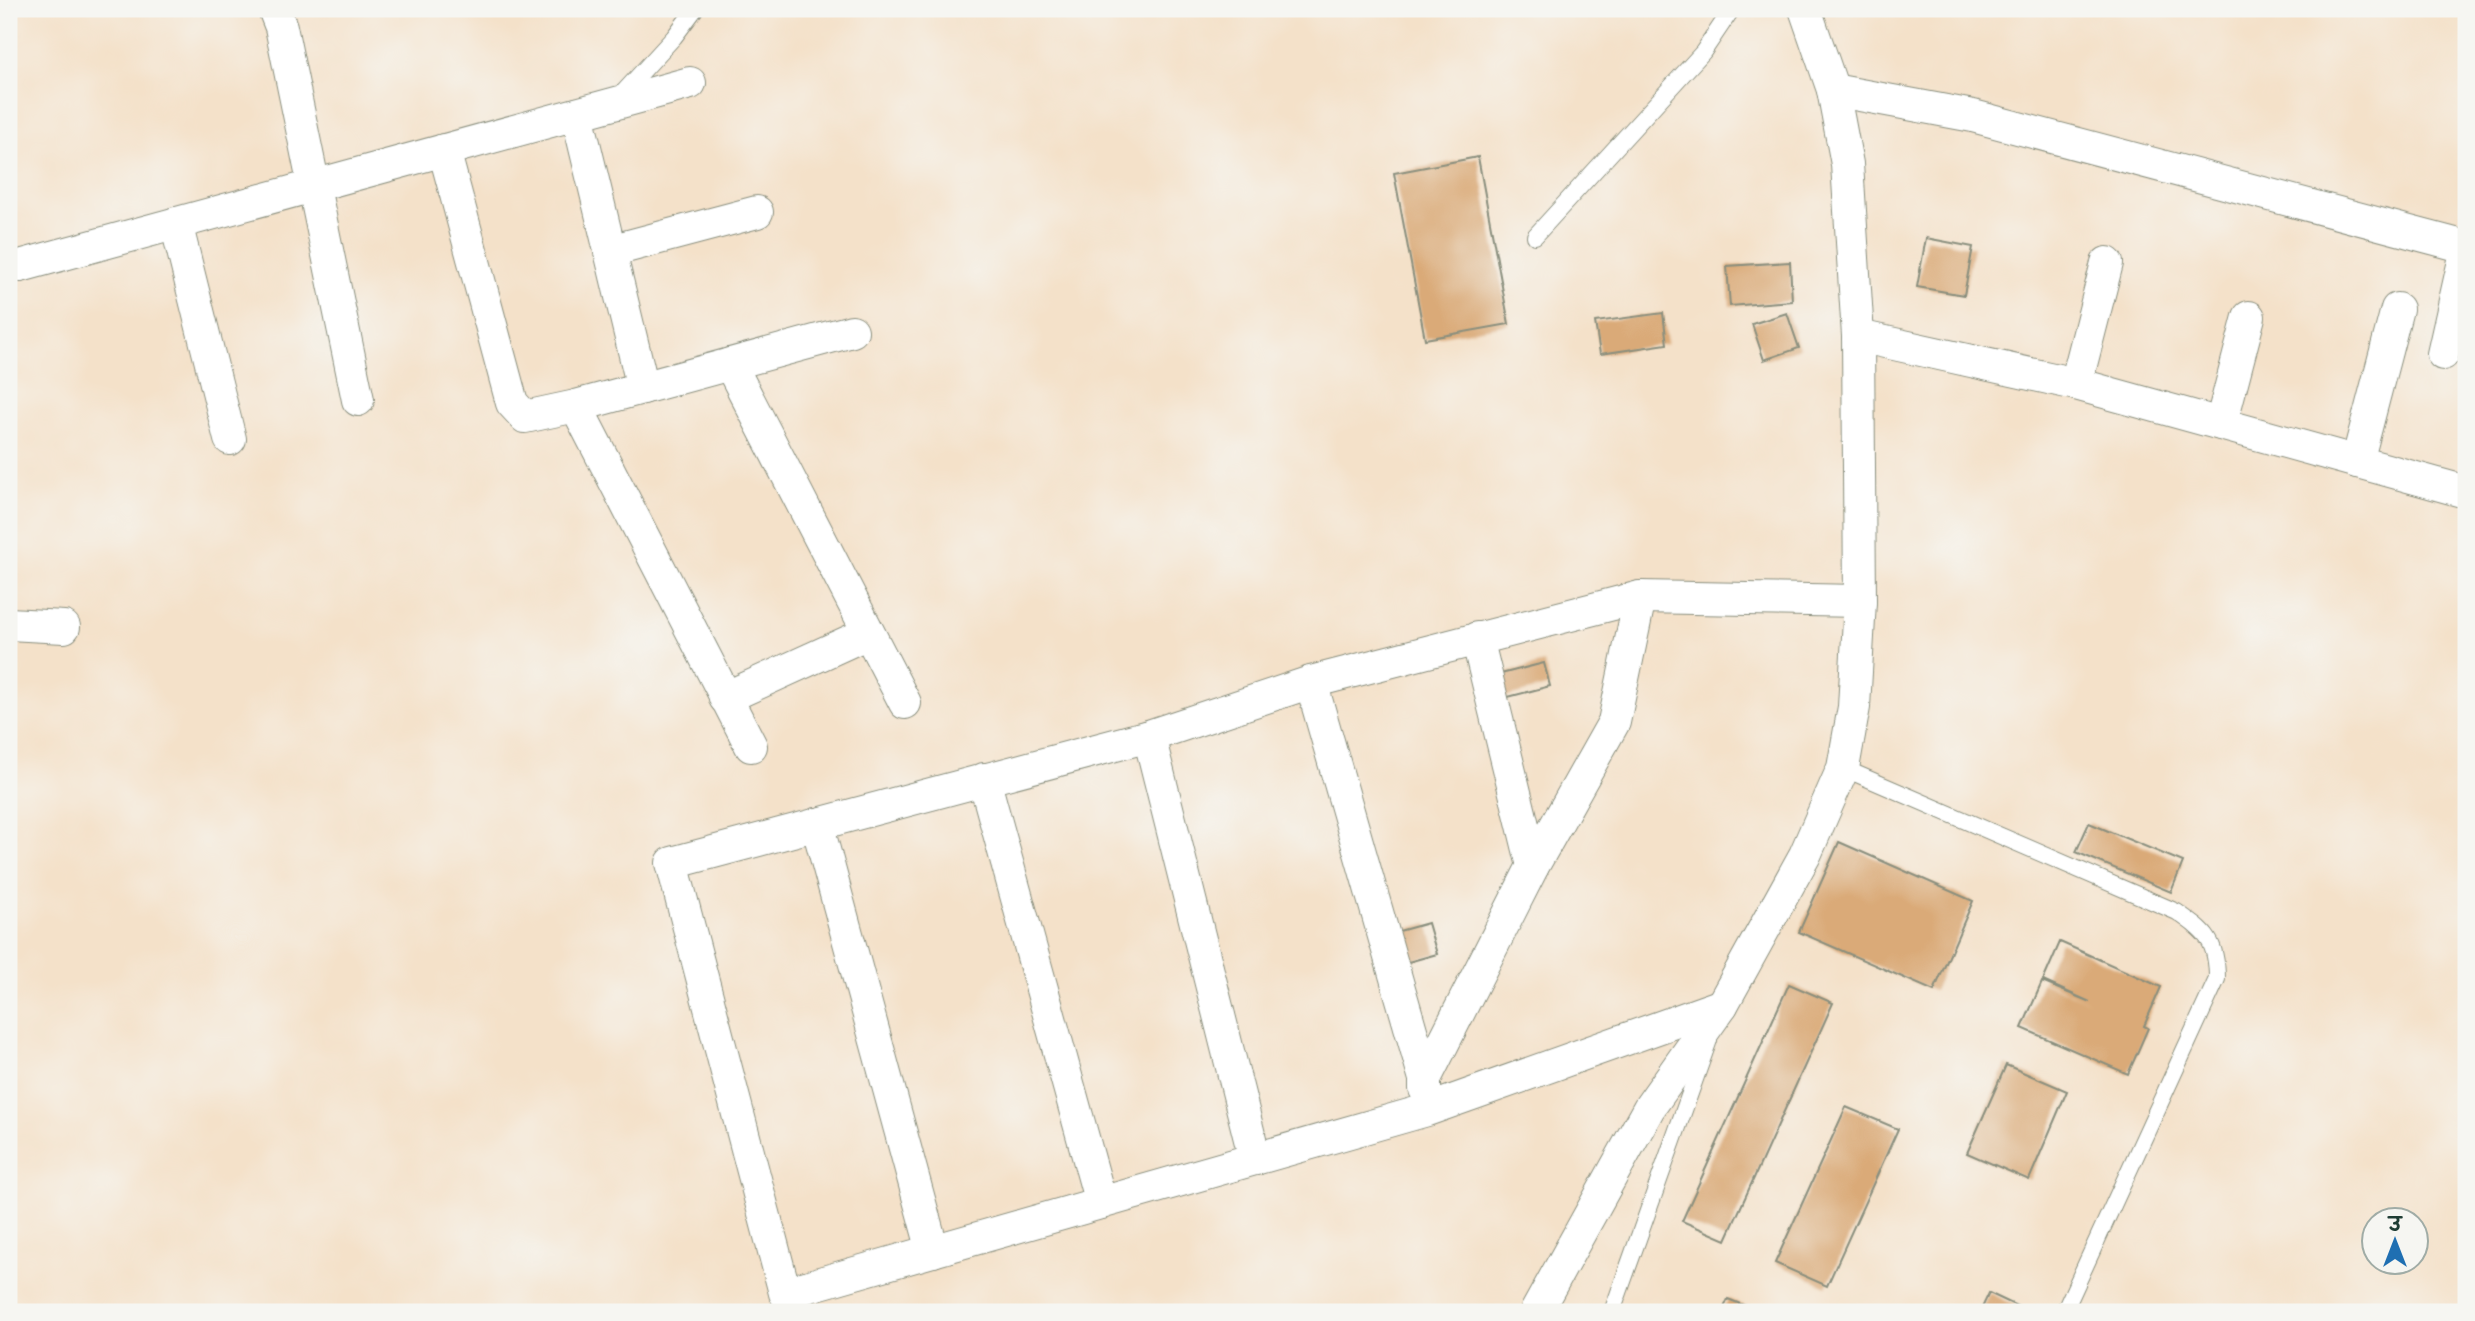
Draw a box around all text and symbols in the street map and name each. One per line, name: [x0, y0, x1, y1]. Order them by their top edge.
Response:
north arrow: [2360, 1206, 2430, 1276]
text: उ: [2387, 1213, 2404, 1237]

